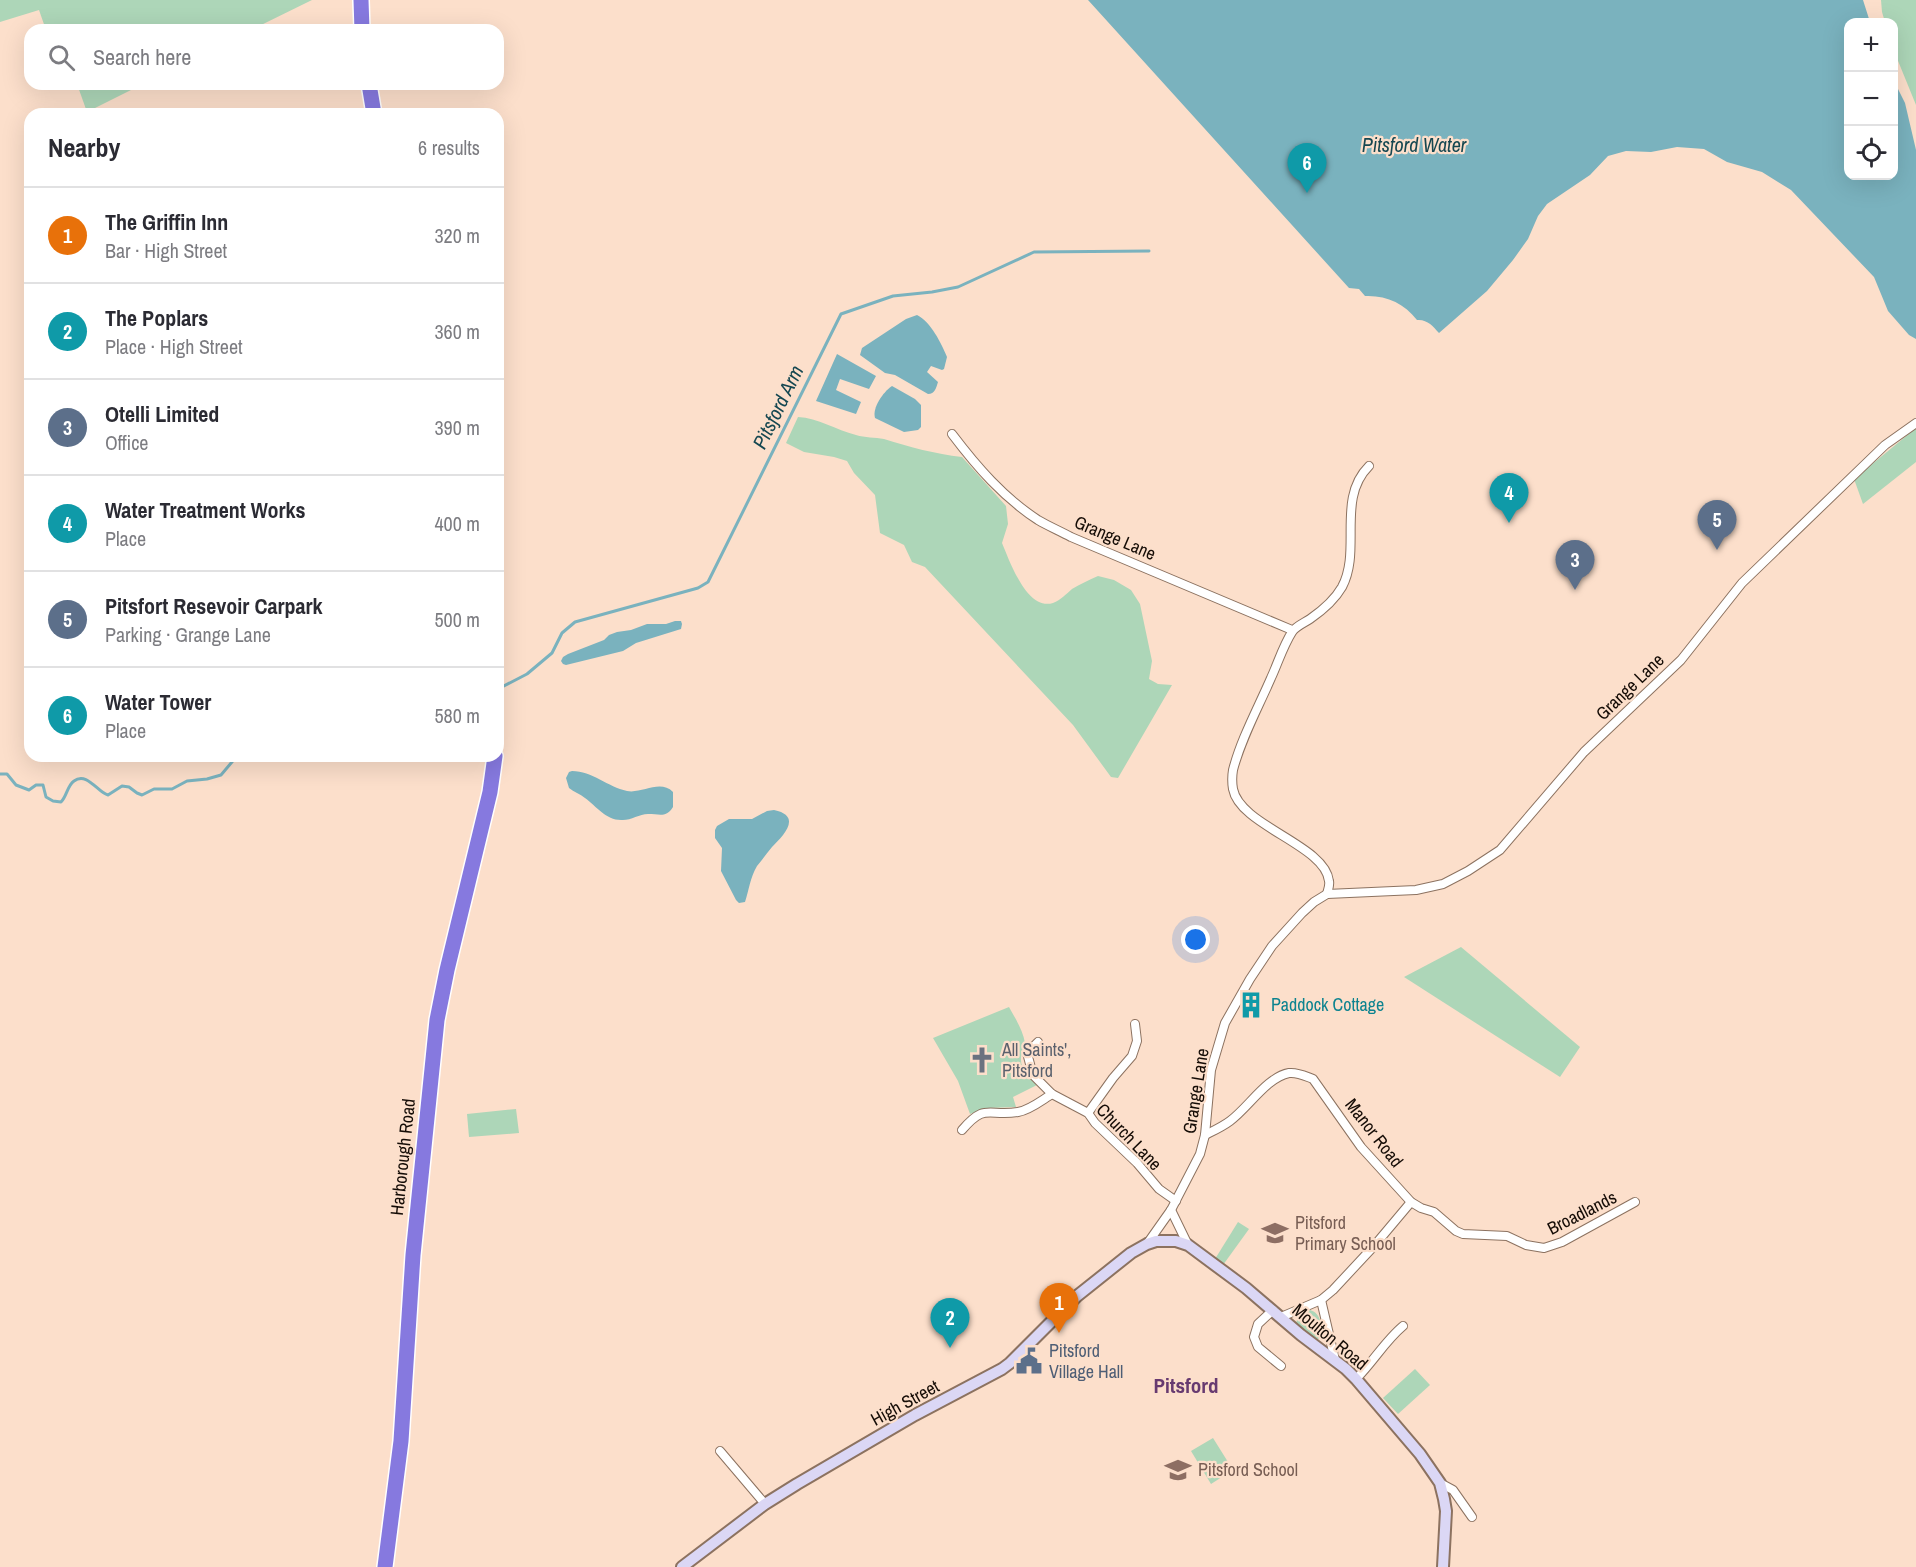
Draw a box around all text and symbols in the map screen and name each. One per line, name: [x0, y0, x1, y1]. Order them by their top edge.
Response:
map controls: [1844, 18, 1898, 180]
button: +: [1844, 18, 1898, 72]
search box: [24, 24, 504, 90]
icon: search: [45, 41, 78, 74]
text: Search here: [93, 42, 191, 72]
button: −: [1844, 72, 1898, 126]
button: locate: [1844, 126, 1898, 180]
text: Nearby: [48, 130, 120, 165]
water label: Pitsford Water: [1362, 131, 1467, 158]
text: 6 results: [418, 134, 480, 161]
pin: 6: [1288, 144, 1326, 193]
text: The Griffin Inn: [105, 207, 228, 237]
text: 1: [63, 222, 72, 249]
text: 320 m: [434, 222, 480, 249]
text: Bar · High Street: [105, 237, 227, 264]
text: The Poplars: [105, 303, 208, 333]
text: 2: [63, 318, 72, 345]
text: 360 m: [434, 318, 480, 345]
text: Place · High Street: [105, 333, 243, 360]
water label: Pitsford Arm: [746, 360, 809, 453]
text: Otelli Limited: [105, 399, 219, 429]
text: 3: [63, 414, 72, 441]
text: 390 m: [434, 414, 480, 441]
text: Office: [105, 429, 148, 456]
pin: 4: [1490, 474, 1528, 523]
text: Water Treatment Works: [105, 495, 306, 525]
pin: 5: [1698, 500, 1736, 550]
street label: Grange Lane: [1071, 509, 1160, 566]
text: 4: [63, 510, 72, 537]
text: 400 m: [434, 510, 480, 537]
text: Place: [105, 525, 146, 552]
pin: 3: [1556, 540, 1594, 590]
text: Pitsfort Resevoir Carpark: [105, 591, 323, 621]
text: 5: [63, 606, 72, 633]
text: 500 m: [434, 606, 480, 633]
text: Parking · Grange Lane: [105, 621, 271, 648]
street label: Grange Lane: [1590, 648, 1669, 726]
text: Water Tower: [105, 687, 211, 717]
text: 6: [63, 702, 72, 729]
text: 580 m: [434, 702, 480, 729]
text: Place: [105, 717, 146, 744]
your location: [1181, 925, 1210, 954]
building icon: Paddock Cottage: [1236, 990, 1266, 1020]
place label: Paddock Cottage: [1271, 992, 1384, 1017]
place label: All Saints', Pitsford: [1001, 1037, 1071, 1083]
church icon: All Saints', Pitsford: [967, 1045, 997, 1075]
street label: Grange Lane: [1176, 1046, 1215, 1135]
street label: Manor Road: [1340, 1093, 1409, 1172]
street label: Harborough Road: [384, 1097, 421, 1217]
street label: Church Lane: [1091, 1098, 1168, 1176]
street label: Broadlands: [1543, 1184, 1621, 1241]
place label: Pitsford Primary School: [1295, 1210, 1396, 1256]
school or university icon: Pitsford Primary School: [1260, 1218, 1290, 1248]
pin: 1: [1040, 1284, 1078, 1333]
pin: 2: [930, 1298, 970, 1348]
street label: Moulton Road: [1287, 1298, 1374, 1376]
place label: Pitsford Village Hall: [1049, 1338, 1123, 1384]
public building icon: Pitsford Village Hall: [1014, 1346, 1044, 1376]
district label: Pitsford: [1153, 1371, 1219, 1400]
street label: High Street: [866, 1374, 943, 1432]
school or university icon: Pitsford School: [1163, 1455, 1193, 1485]
place label: Pitsford School: [1198, 1457, 1298, 1482]

